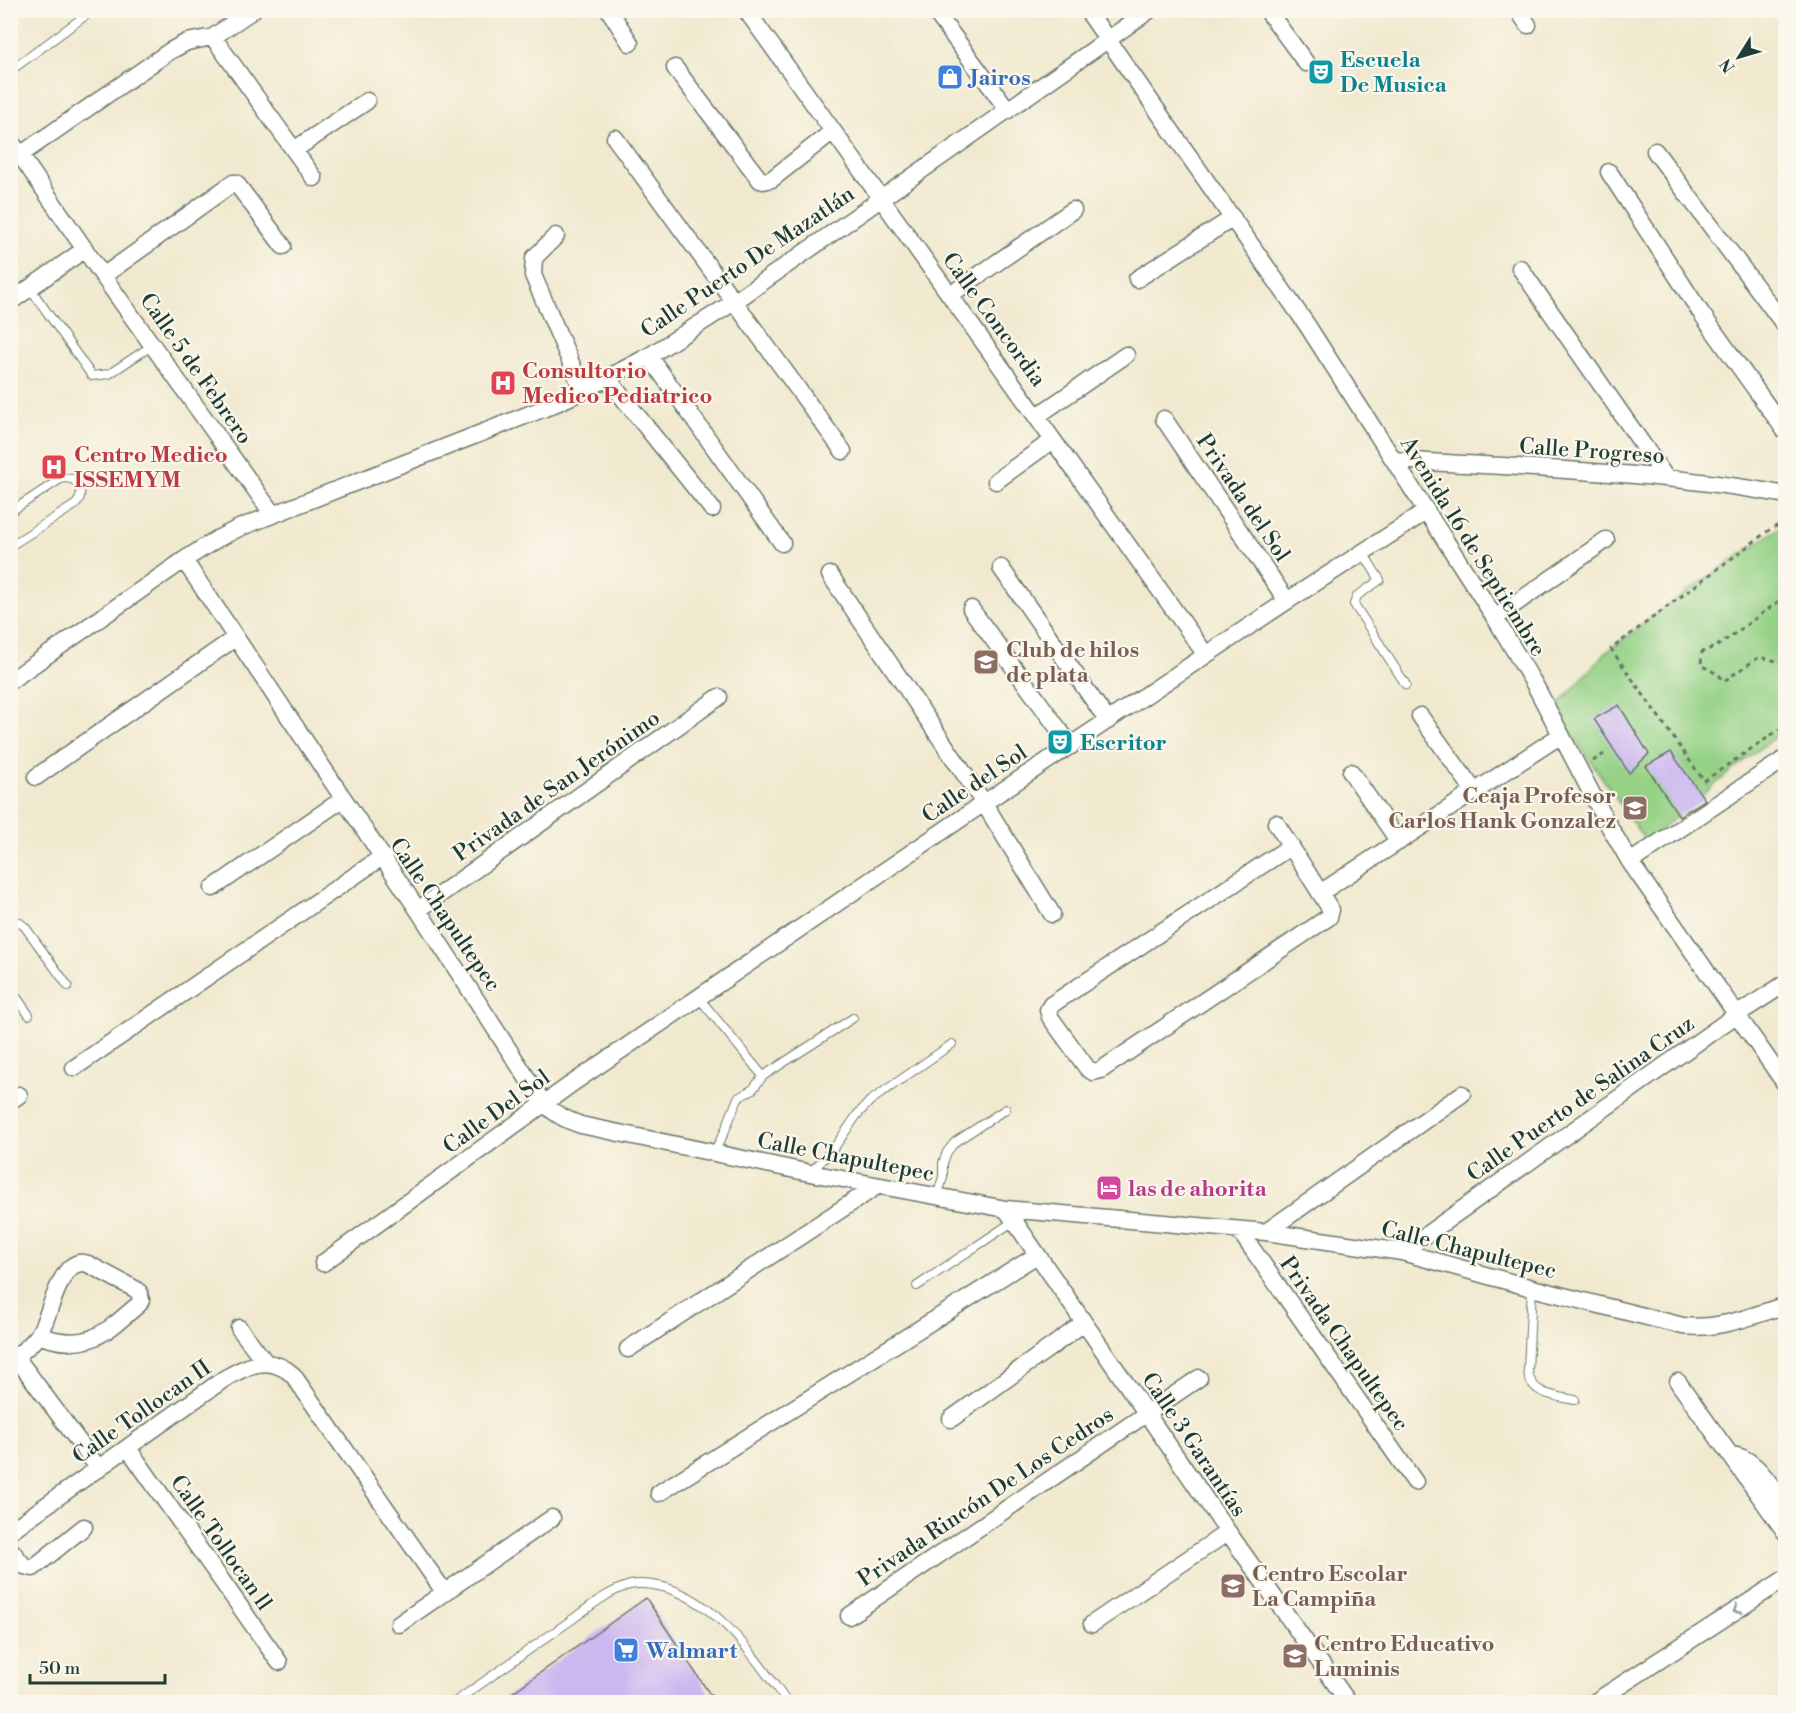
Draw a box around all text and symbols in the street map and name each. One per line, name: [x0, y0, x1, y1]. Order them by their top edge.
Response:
north arrow: [1709, 27, 1769, 87]
place label: Escuela De Musica: [1340, 47, 1448, 99]
text: N: [1716, 54, 1740, 76]
theatre icon: Escuela De Musica: [1306, 57, 1336, 87]
shop icon: Jairos: [935, 62, 965, 92]
place label: Jairos: [967, 65, 1031, 92]
street label: Calle Puerto De Mazatlán: [636, 181, 860, 344]
street label: Calle Concordia: [936, 248, 1052, 393]
street label: Calle 5 de Febrero: [134, 288, 258, 450]
place label: Consultorio Medico Pediatrico: [522, 358, 712, 410]
hospital icon: Consultorio Medico Pediatrico: [488, 368, 518, 398]
street label: Privada del Sol: [1190, 429, 1296, 567]
street label: Avenida 16 de Septiembre: [1393, 431, 1551, 662]
street label: Calle Progreso: [1518, 433, 1666, 470]
place label: Centro Medico ISSEMYM: [74, 442, 228, 494]
hospital icon: Centro Medico ISSEMYM: [39, 452, 69, 482]
place label: Club de hilos de plata: [1006, 637, 1139, 689]
school or university icon: Club de hilos de plata: [971, 647, 1001, 677]
street label: Privada de San Jerónimo: [448, 705, 665, 868]
theatre icon: Escritor: [1045, 727, 1075, 757]
place label: Escritor: [1080, 730, 1167, 757]
street label: Calle del Sol: [917, 739, 1033, 829]
place label: Ceaja Profesor Carlos Hank Gonzalez: [1388, 783, 1616, 835]
school or university icon: Ceaja Profesor Carlos Hank Gonzalez: [1620, 793, 1650, 823]
street label: Calle Chapultepec: [383, 833, 506, 997]
street label: Calle Puerto de Salina Cruz: [1462, 1010, 1700, 1188]
street label: Calle Del Sol: [438, 1064, 556, 1160]
street label: Calle Chapultepec: [755, 1127, 936, 1188]
hotel icon: las de ahorita: [1094, 1173, 1124, 1203]
place label: las de ahorita: [1128, 1176, 1268, 1203]
street label: Calle Chapultepec: [1378, 1216, 1559, 1285]
street label: Privada Chapultepec: [1273, 1251, 1414, 1436]
street label: Calle Tollocan II: [67, 1354, 217, 1470]
street label: Calle 3 Garantías: [1135, 1367, 1252, 1522]
street label: Privada Rincón De Los Cedros: [853, 1401, 1119, 1593]
street label: Calle Tollocan ll: [164, 1470, 278, 1616]
place label: Centro Escolar La Campiña: [1252, 1561, 1408, 1613]
school or university icon: Centro Escolar La Campiña: [1218, 1571, 1248, 1601]
one-way arrow: [1732, 1603, 1743, 1614]
place label: Centro Educativo Luminis: [1314, 1631, 1495, 1683]
supermarket icon: Walmart: [611, 1635, 641, 1665]
place label: Walmart: [645, 1638, 737, 1665]
school or university icon: Centro Educativo Luminis: [1280, 1641, 1310, 1671]
scale bar: [30, 1647, 165, 1685]
text: 50 m: [39, 1657, 81, 1680]

